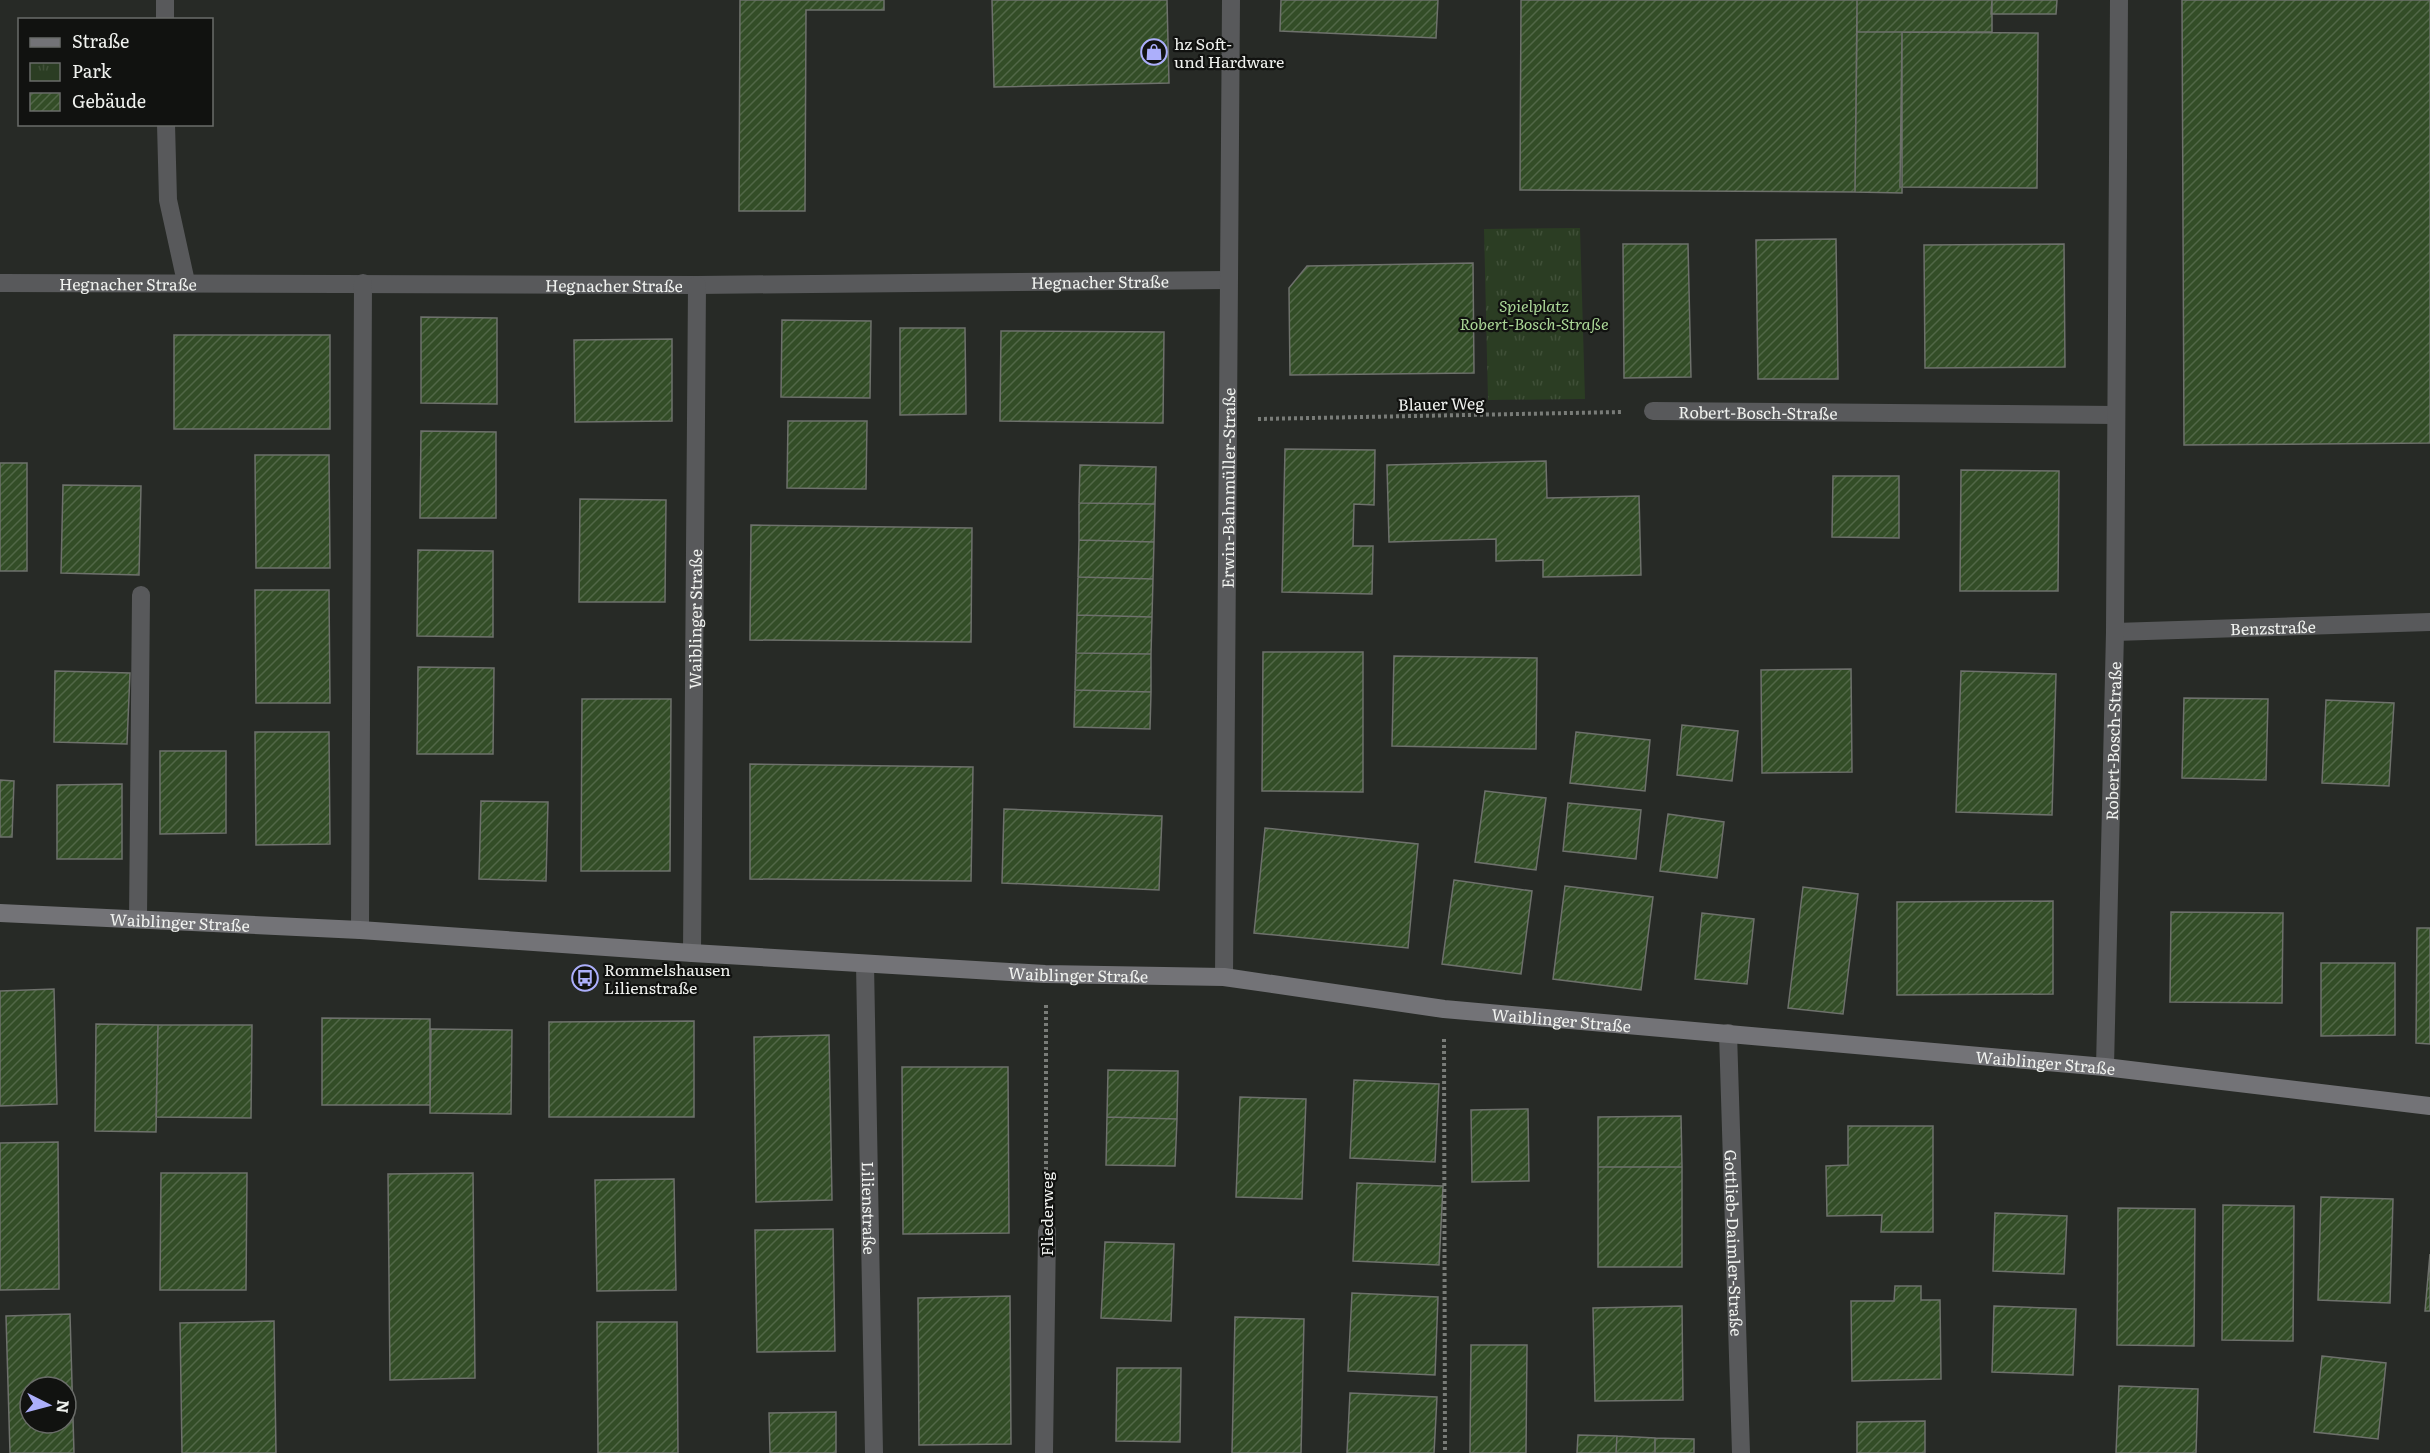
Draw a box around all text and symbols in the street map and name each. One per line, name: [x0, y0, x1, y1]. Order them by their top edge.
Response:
legend: [18, 18, 213, 126]
text: Straße: [72, 27, 129, 54]
place label: hz Soft- und Hardware: [1174, 31, 1284, 73]
shop icon: hz Soft- und Hardware: [1139, 37, 1169, 67]
text: Park: [72, 57, 113, 84]
text: Gebäude: [72, 87, 146, 114]
street label: Hegnacher Straße: [1031, 269, 1169, 294]
street label: Hegnacher Straße: [59, 271, 197, 296]
street label: Hegnacher Straße: [545, 273, 683, 297]
park label: Spielplatz Robert-Bosch-Straße: [1459, 293, 1609, 335]
street label: Erwin-Bahnmüller-Straße: [1215, 387, 1240, 589]
street label: Blauer Weg: [1398, 390, 1485, 416]
street label: Robert-Bosch-Straße: [1678, 399, 1838, 425]
street label: Waiblinger Straße: [682, 549, 707, 689]
street label: Benzstraße: [2230, 614, 2316, 640]
street label: Robert-Bosch-Straße: [2099, 661, 2126, 821]
street label: Waiblinger Straße: [109, 906, 250, 937]
place label: Rommelshausen Lilienstraße: [604, 957, 731, 999]
street label: Waiblinger Straße: [1007, 960, 1148, 988]
bus stop icon: Rommelshausen Lilienstraße: [570, 963, 600, 993]
street label: Waiblinger Straße: [1491, 1001, 1632, 1037]
street label: Waiblinger Straße: [1975, 1044, 2117, 1080]
street label: Gottlieb-Daimler-Straße: [1720, 1149, 1749, 1337]
street label: Lilienstraße: [857, 1161, 882, 1255]
street label: Fliederweg: [1034, 1172, 1058, 1256]
north arrow: [18, 1375, 78, 1435]
text: N: [51, 1399, 77, 1415]

